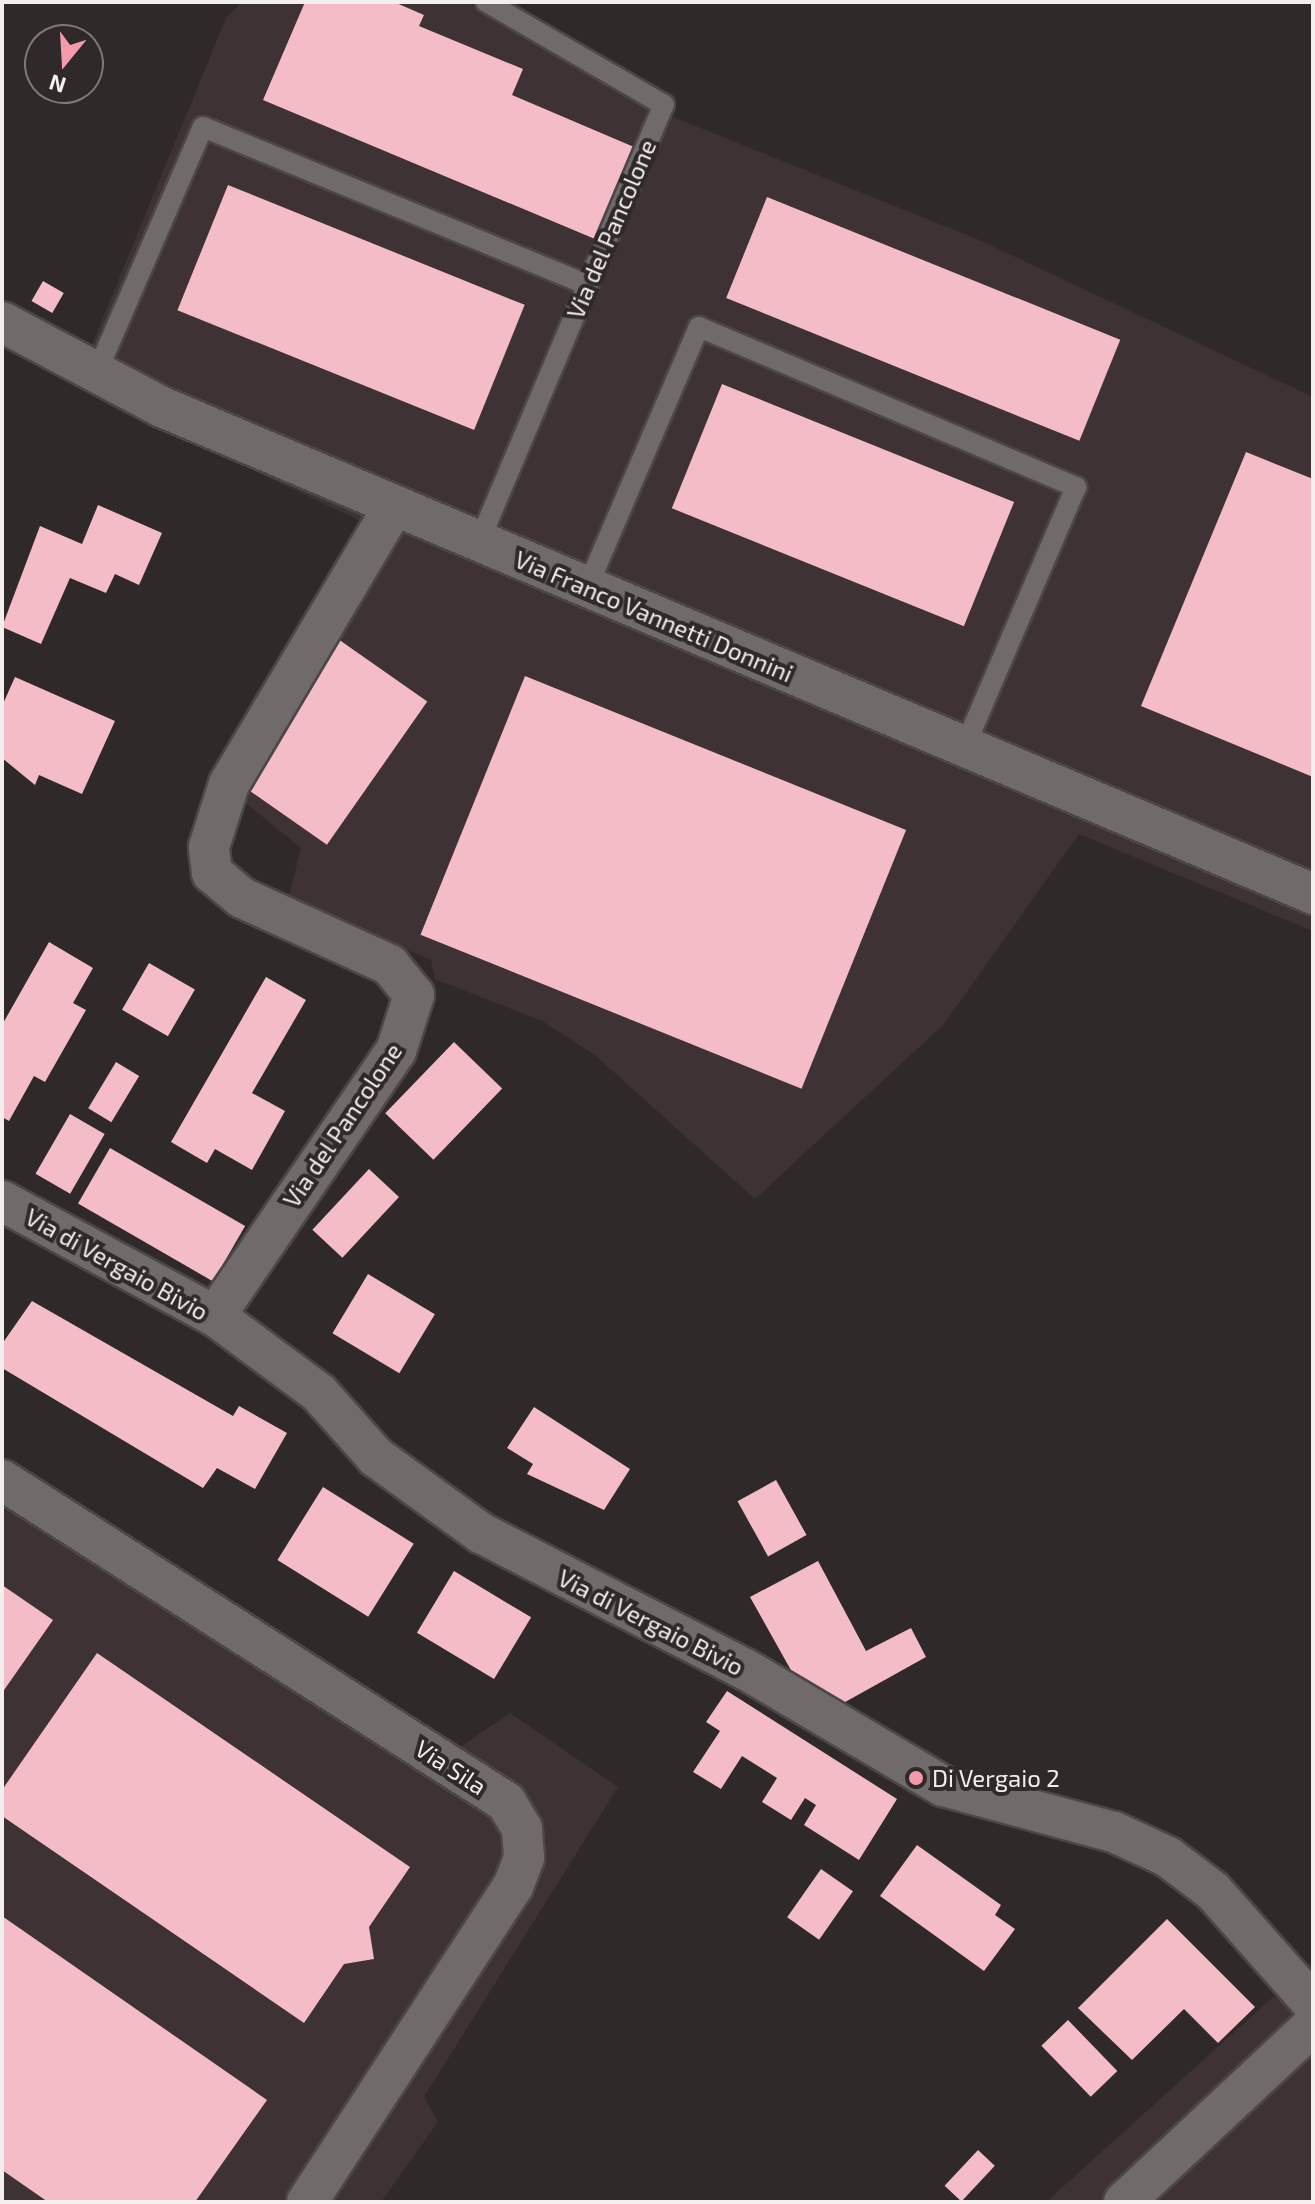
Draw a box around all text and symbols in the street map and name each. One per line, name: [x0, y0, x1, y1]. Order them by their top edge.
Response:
north arrow: [24, 24, 104, 104]
text: N: [46, 70, 69, 100]
street label: Via del Pancolone: [560, 135, 662, 323]
street label: Via Franco Vannetti Donnini: [510, 544, 798, 688]
street label: Via del Pancolone: [276, 1037, 408, 1213]
street label: Via di Vergaio Bivio: [20, 1202, 214, 1326]
street label: Via di Vergaio Bivio: [553, 1563, 749, 1681]
street label: Via Sila: [410, 1733, 492, 1801]
place label: Di Vergaio 2: [932, 1764, 1060, 1792]
marker: Di Vergaio 2: [907, 1769, 925, 1787]

